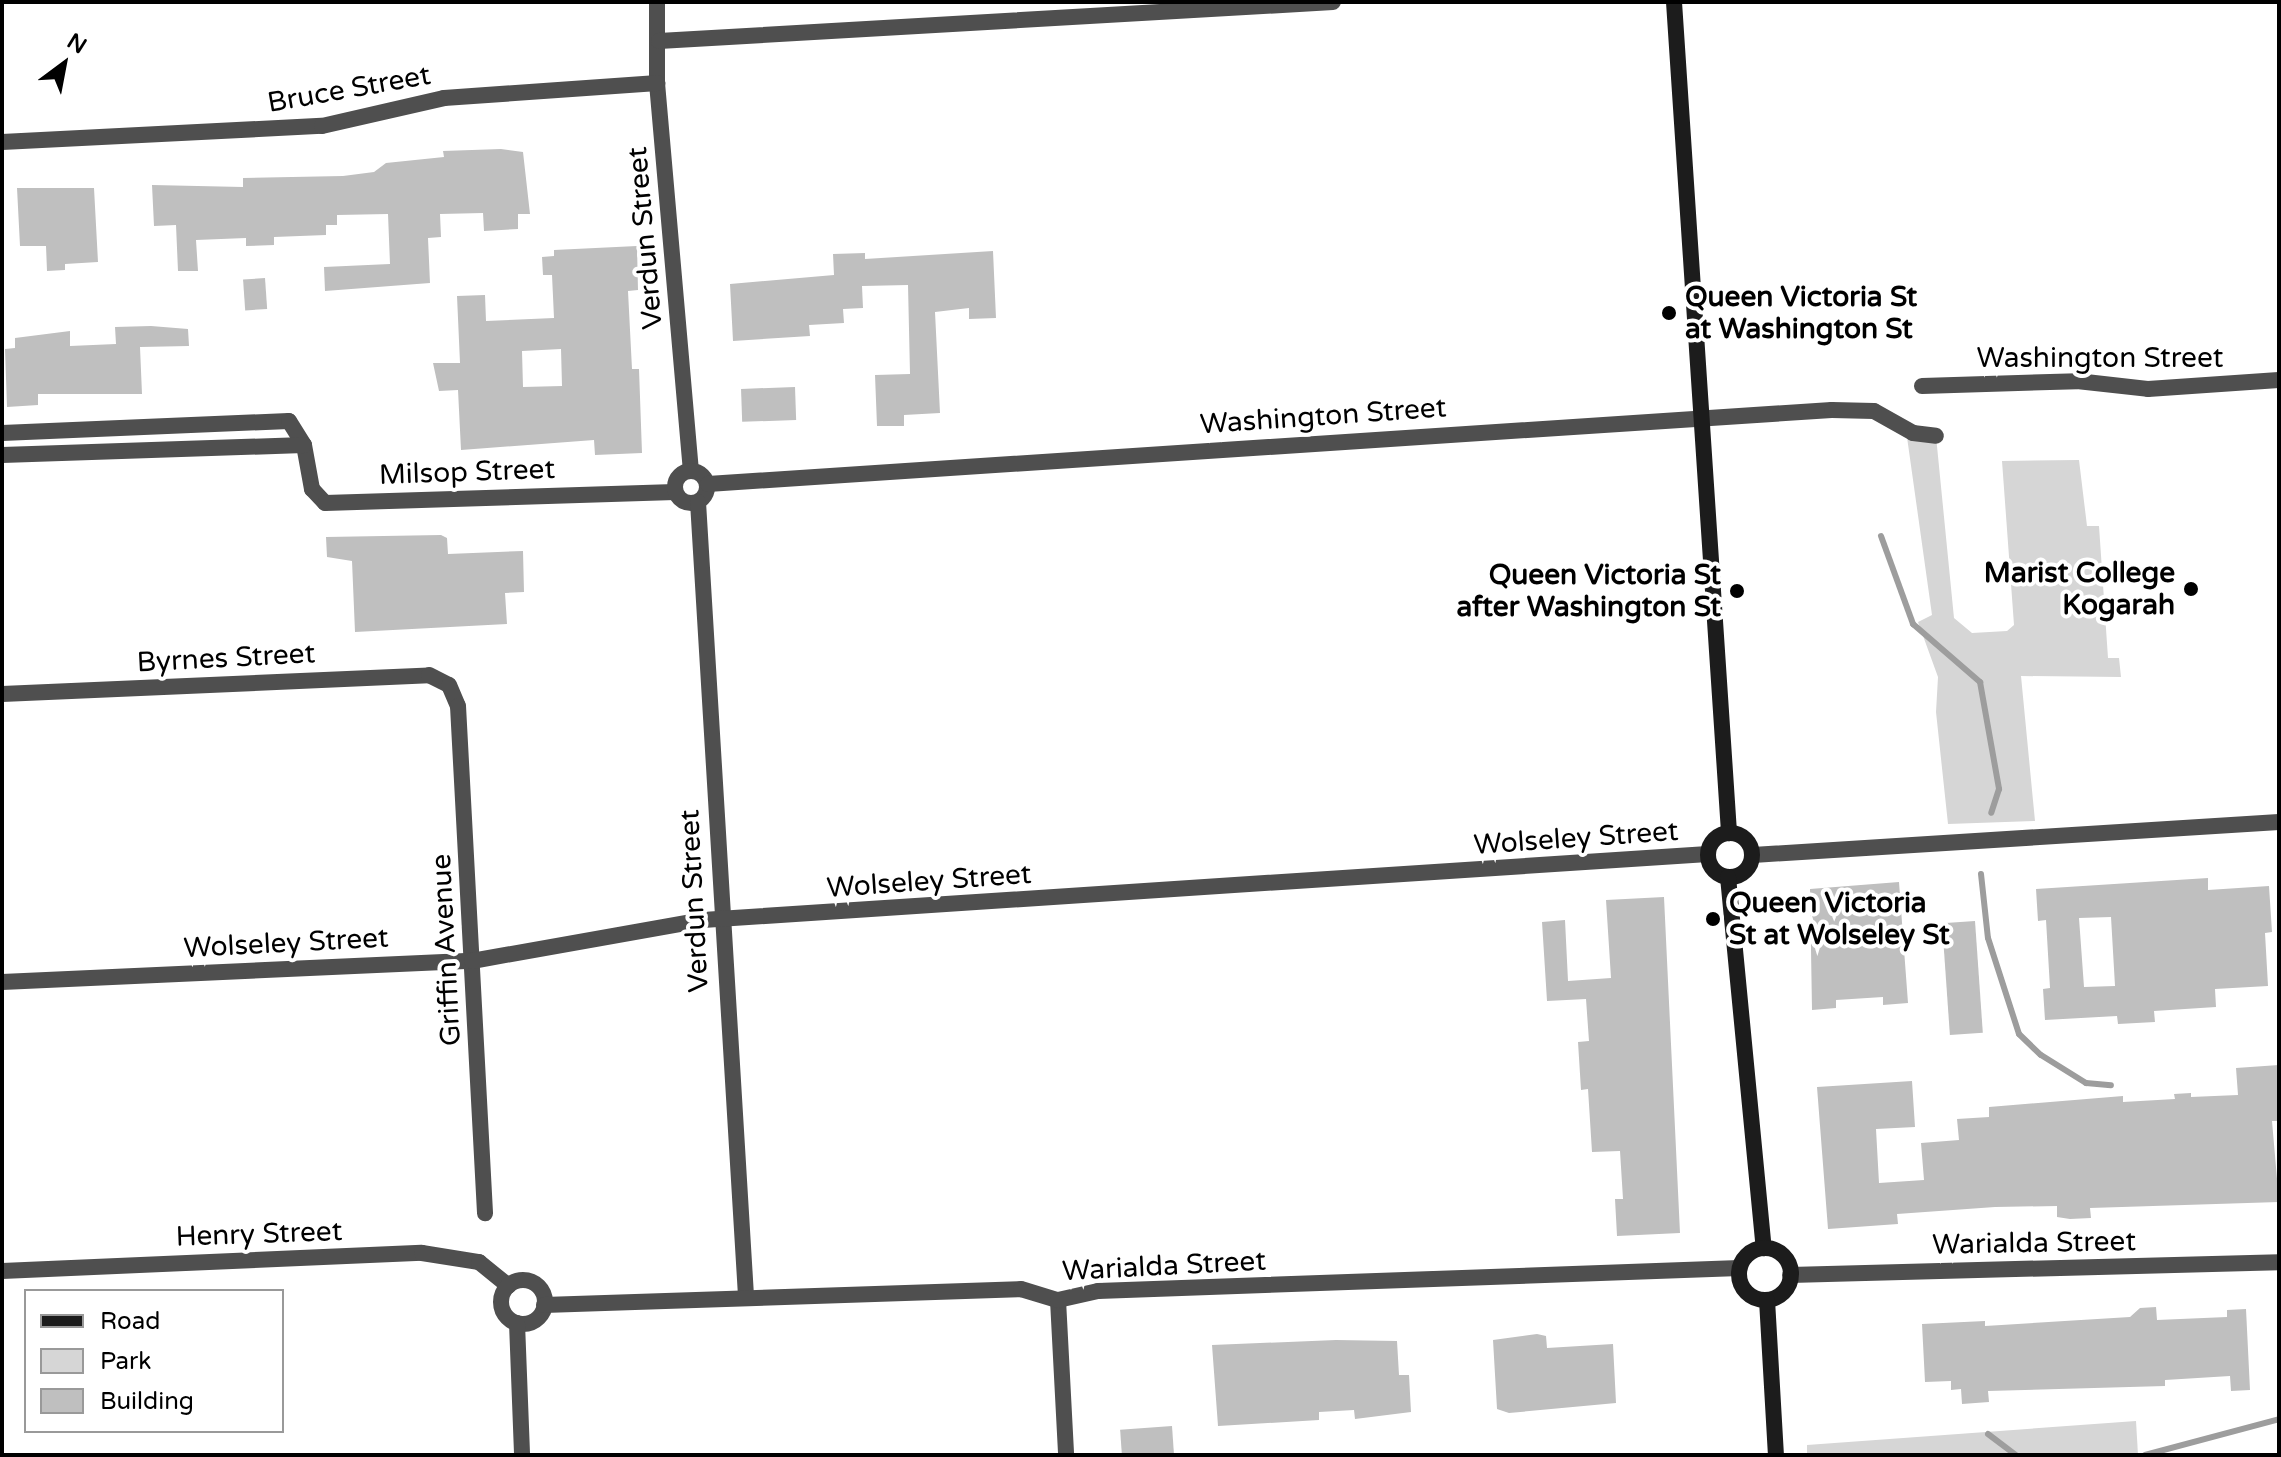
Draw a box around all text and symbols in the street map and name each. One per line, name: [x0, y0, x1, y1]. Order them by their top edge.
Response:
north arrow: [24, 24, 104, 104]
text: N: [62, 28, 91, 59]
street label: Bruce Street: [265, 58, 433, 120]
street label: Verdun Street: [620, 145, 670, 331]
place label: Queen Victoria St at Washington St: [1685, 280, 1917, 346]
marker: Queen Victoria St at Washington St: [1660, 304, 1678, 322]
street label: Washington Street: [1977, 341, 2223, 375]
street label: Washington Street: [1199, 391, 1447, 441]
street label: Milsop Street: [378, 452, 556, 492]
place label: Marist College Kogarah: [1984, 556, 2175, 622]
place label: Queen Victoria St after Washington St: [1457, 558, 1721, 624]
marker: Marist College Kogarah: [2182, 580, 2200, 598]
marker: Queen Victoria St after Washington St: [1728, 582, 1746, 600]
street label: Byrnes Street: [136, 637, 316, 679]
street label: Verdun Street: [672, 809, 716, 993]
street label: Wolseley Street: [1472, 814, 1680, 862]
street label: Griffin Avenue: [424, 853, 468, 1047]
street label: Wolseley Street: [825, 857, 1033, 905]
place label: Queen Victoria St at Wolseley St: [1729, 886, 1950, 952]
marker: Queen Victoria St at Wolseley St: [1704, 910, 1722, 928]
street label: Wolseley Street: [183, 921, 389, 965]
street label: Henry Street: [175, 1214, 343, 1254]
street label: Warialda Street: [1932, 1224, 2136, 1262]
street label: Warialda Street: [1061, 1244, 1267, 1288]
legend: [24, 1289, 284, 1433]
text: Road: [100, 1307, 160, 1336]
text: Park: [100, 1347, 151, 1376]
text: Building: [100, 1387, 194, 1416]

